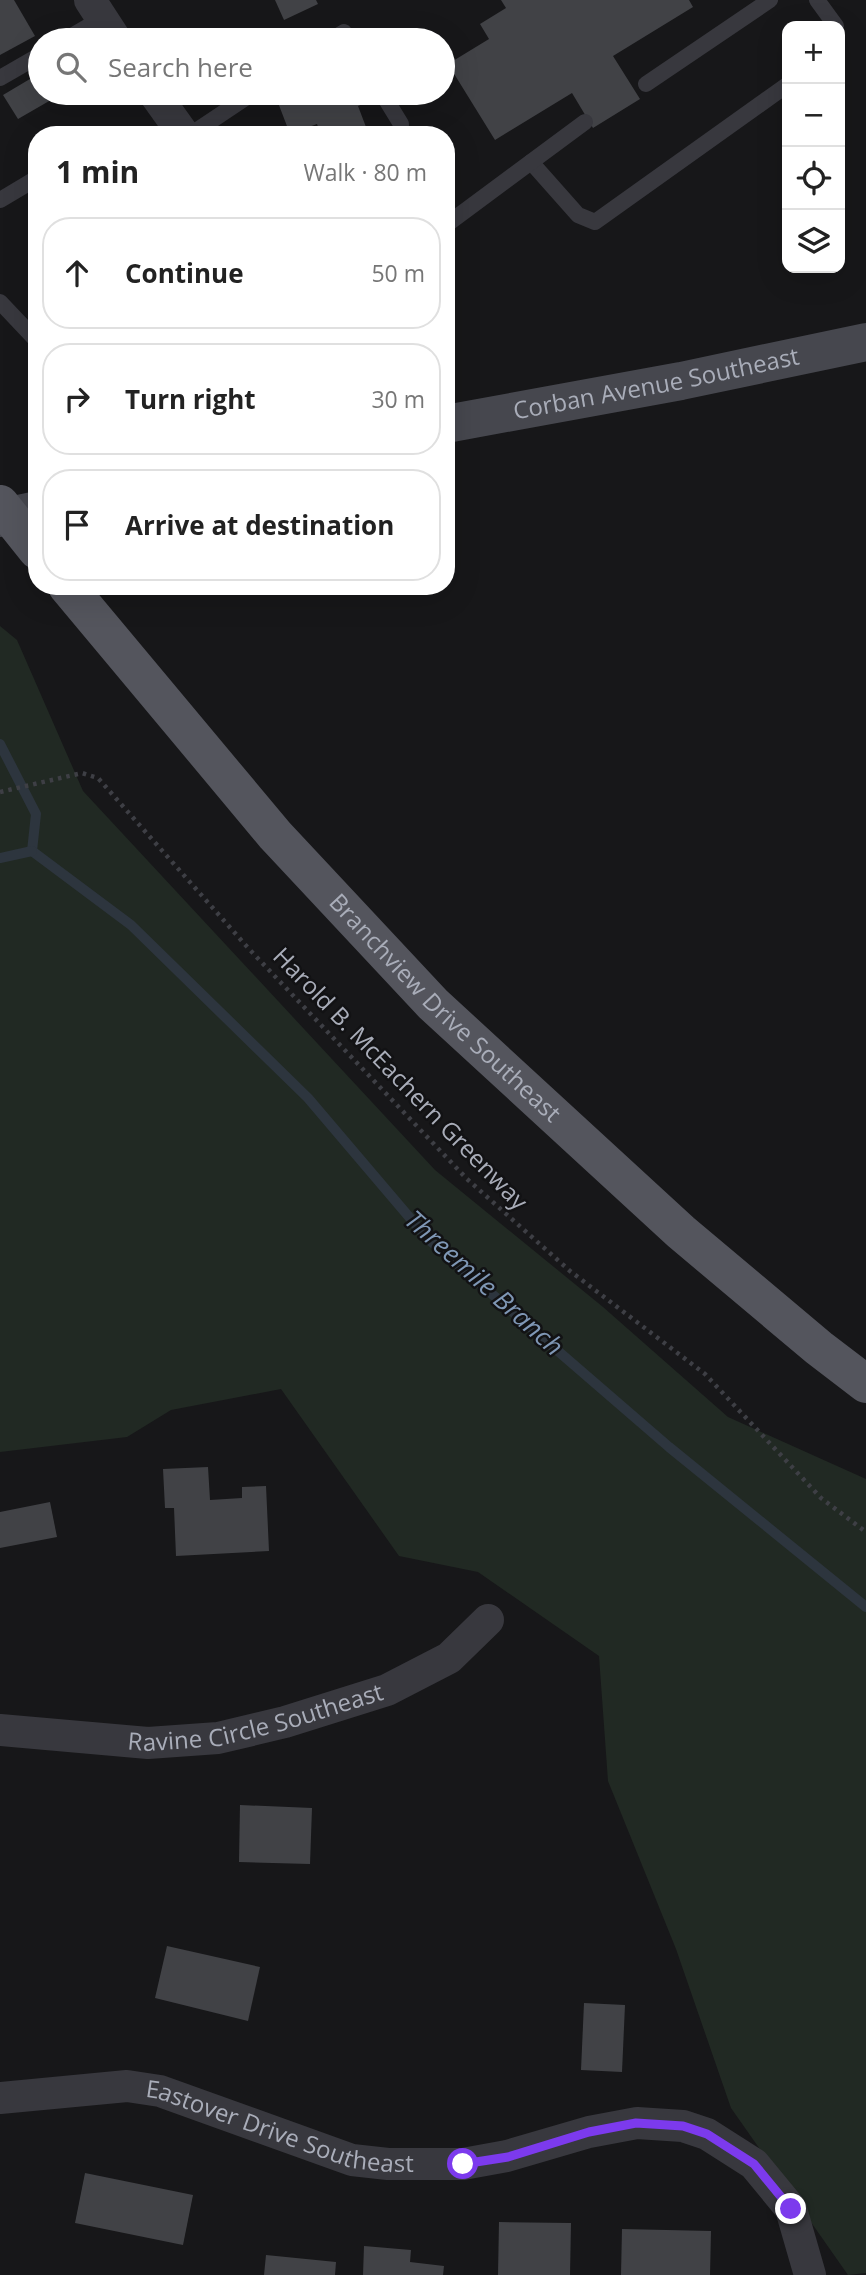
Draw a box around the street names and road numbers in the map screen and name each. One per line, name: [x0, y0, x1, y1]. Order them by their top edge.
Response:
street label: Corban Avenue Southeast: [510, 339, 802, 426]
street label: Branchview Drive Southeast: [323, 885, 569, 1129]
street label: Harold B. McEachern Greenway: [266, 939, 536, 1217]
street label: Ravine Circle Southeast: [127, 1674, 387, 1758]
street label: Eastover Drive Southeast: [144, 2071, 414, 2180]

